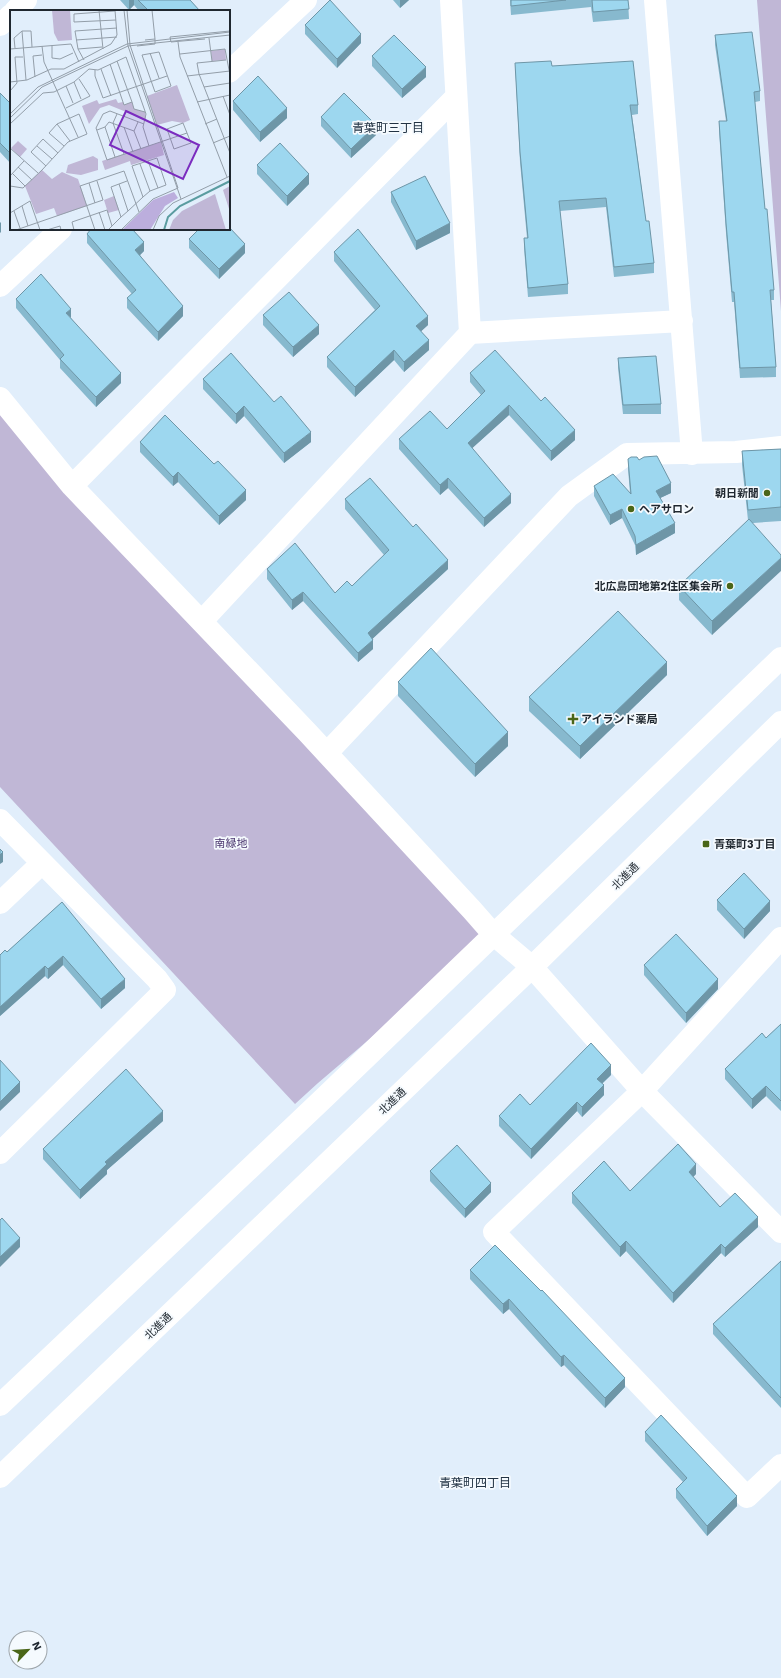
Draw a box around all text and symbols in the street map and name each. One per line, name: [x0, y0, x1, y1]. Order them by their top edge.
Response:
inset map: [10, 10, 230, 230]
district label: 青葉町三丁目: [352, 121, 424, 135]
place label: 朝日新聞: [715, 487, 759, 500]
marker: 朝日新聞: [762, 488, 772, 498]
place label: ヘアサロン: [639, 503, 694, 516]
marker: ヘアサロン: [626, 504, 636, 514]
place label: 北広島団地第2住区集会所: [594, 580, 722, 593]
marker: 北広島団地第2住区集会所: [725, 581, 735, 591]
place label: アイランド薬局: [581, 713, 657, 726]
marker: アイランド薬局: [568, 714, 578, 724]
park label: 南緑地: [215, 837, 248, 850]
place label: 青葉町3丁目: [714, 838, 776, 851]
marker: 青葉町3丁目: [701, 839, 711, 849]
street label: 北進通: [609, 860, 642, 893]
street label: 北進通: [376, 1085, 409, 1117]
street label: 北進通: [142, 1310, 175, 1342]
district label: 青葉町四丁目: [439, 1476, 511, 1490]
north arrow: [8, 1630, 48, 1670]
text: N: [29, 1640, 44, 1652]

